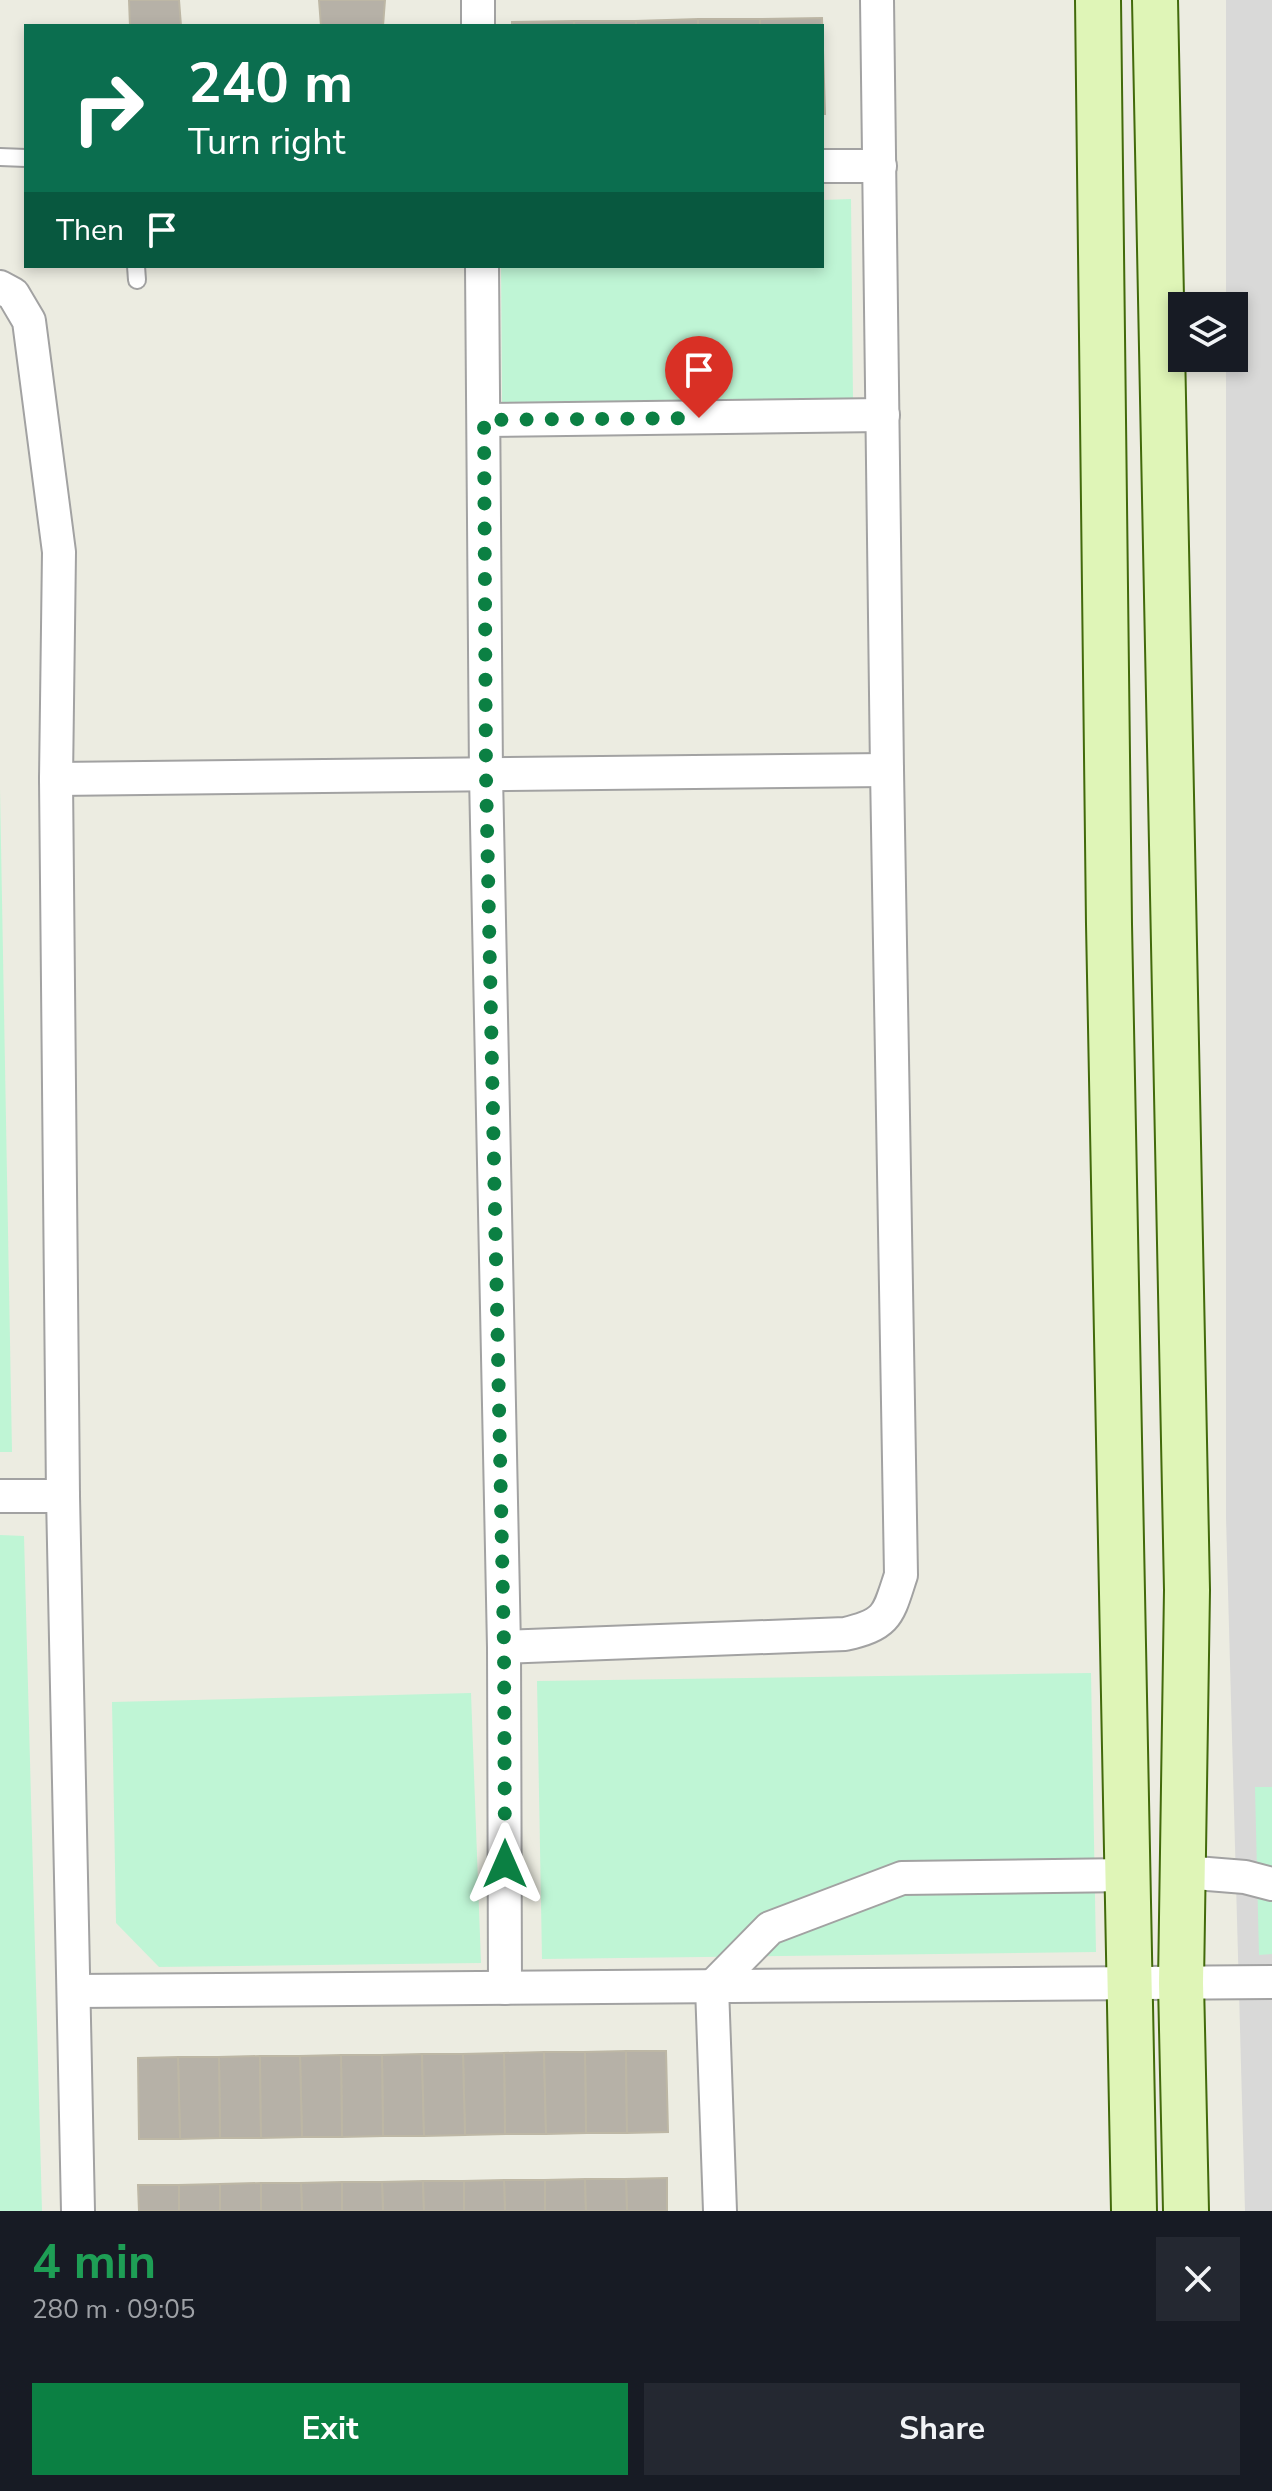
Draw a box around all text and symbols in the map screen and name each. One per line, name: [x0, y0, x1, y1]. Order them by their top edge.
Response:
text: 240 m: [188, 45, 353, 122]
icon: right: [56, 56, 160, 160]
text: Turn right: [188, 118, 345, 167]
icon: arrive: [140, 208, 184, 252]
text: Then: [56, 210, 124, 251]
map controls: [1168, 292, 1248, 372]
button: layers: [1168, 292, 1248, 372]
pin: [665, 336, 733, 418]
icon: arrive: [677, 348, 721, 392]
position arrow: [463, 1822, 547, 1906]
text: 4 min: [32, 2229, 156, 2295]
button: close: [1156, 2237, 1240, 2321]
text: 280 m · 09:05: [32, 2292, 195, 2327]
button: Exit: [32, 2383, 628, 2475]
button: Share: [644, 2383, 1240, 2475]

